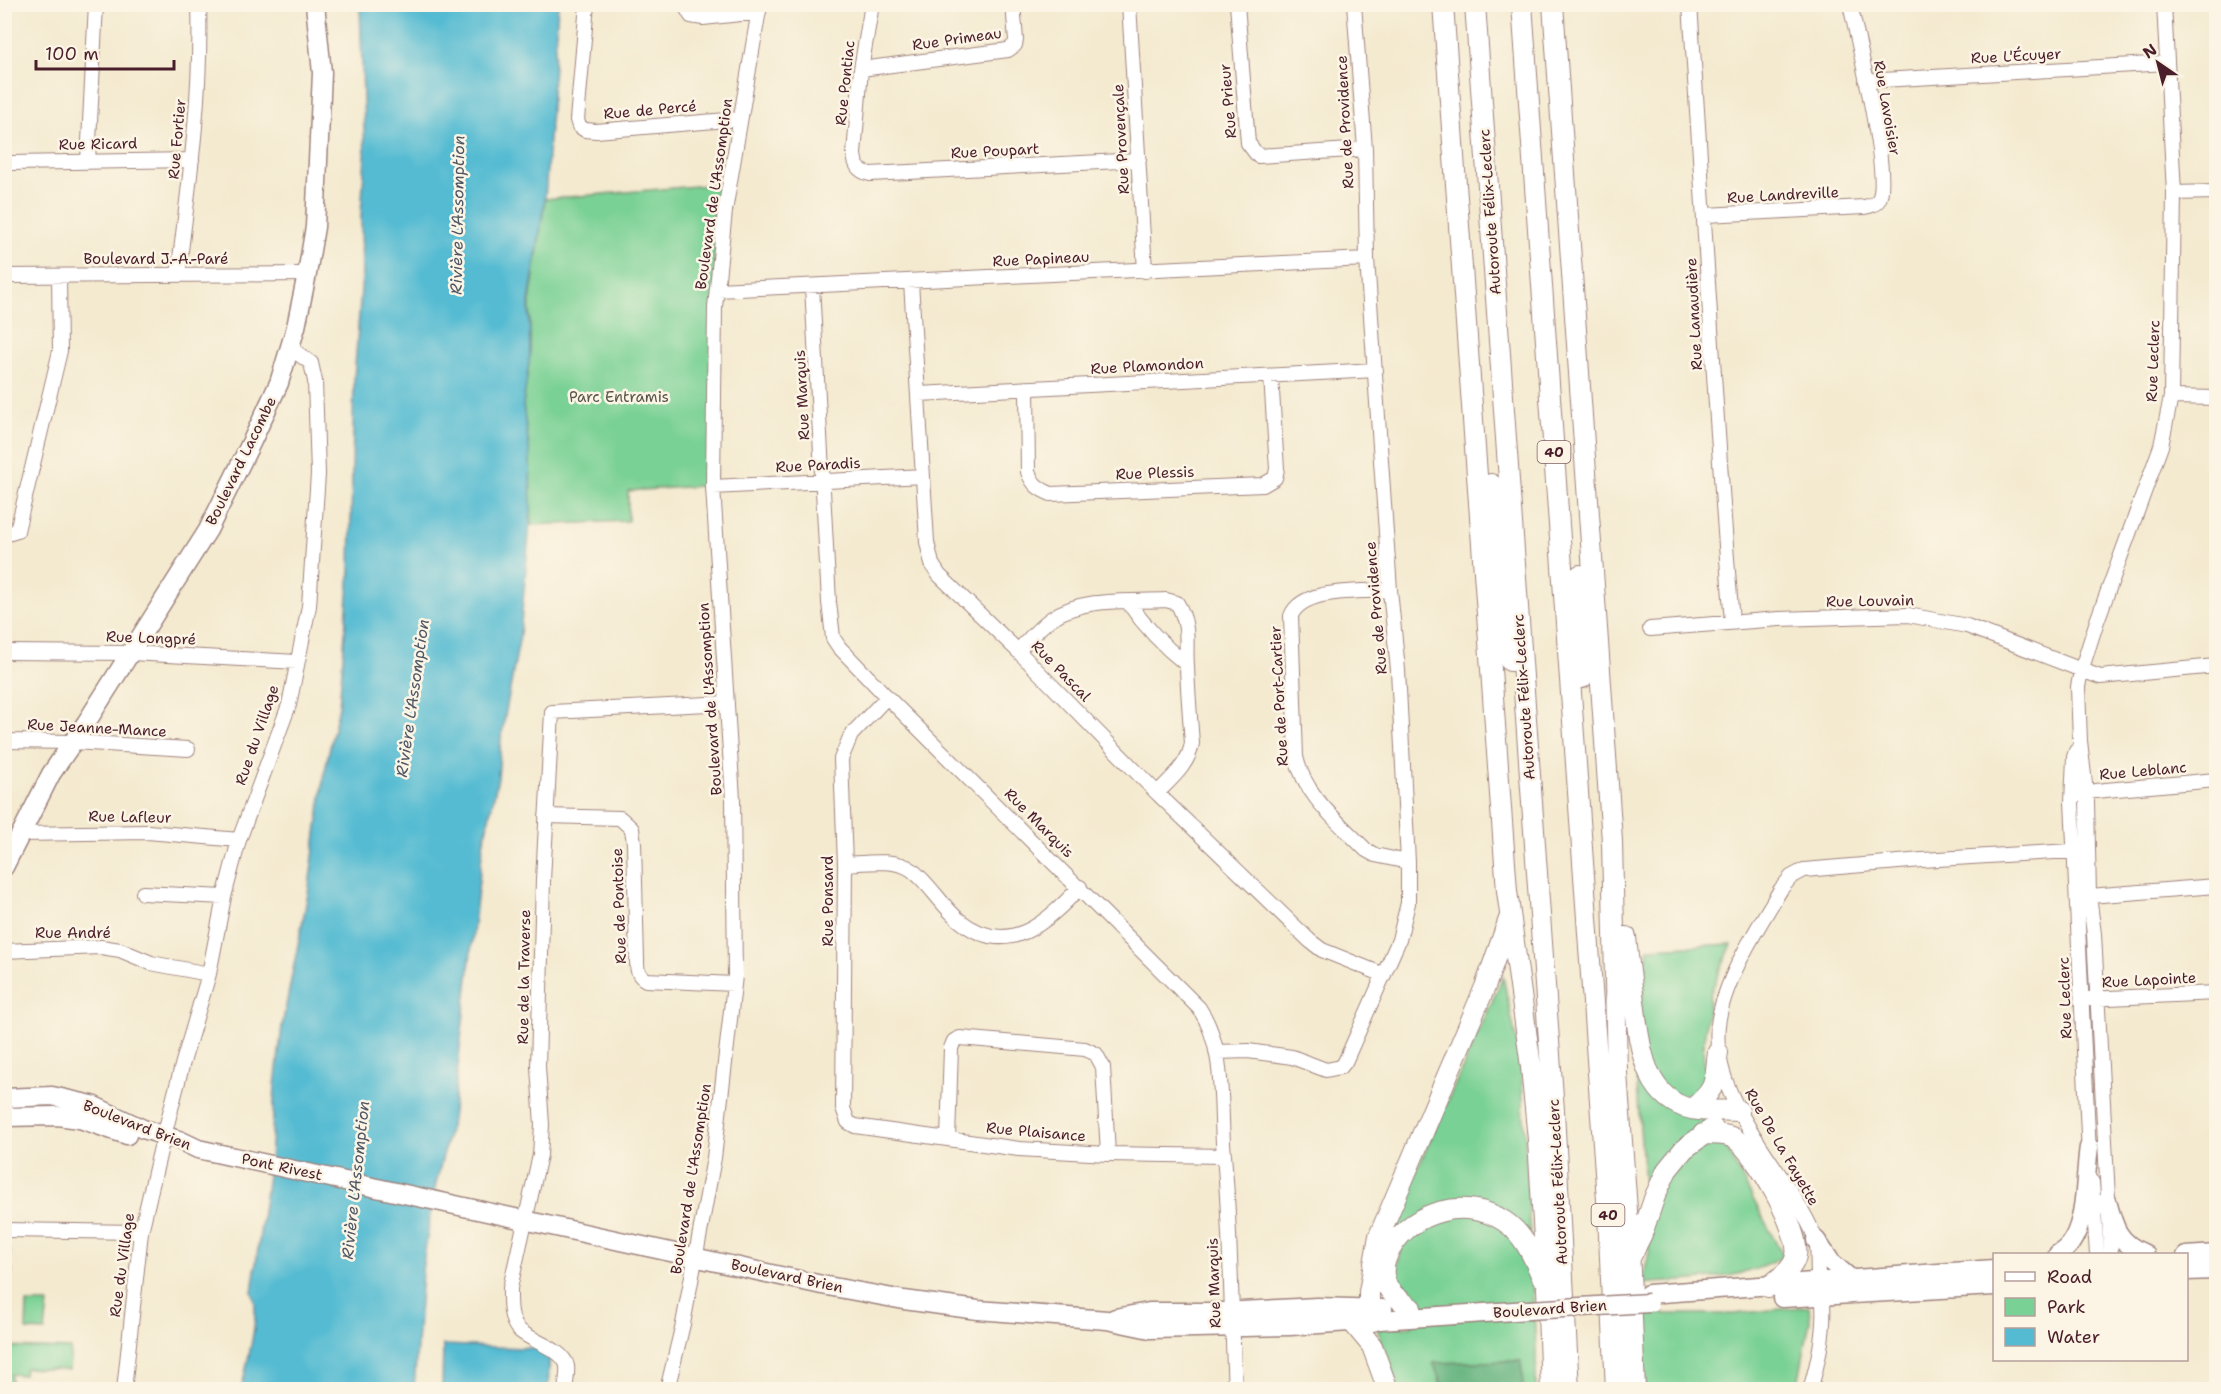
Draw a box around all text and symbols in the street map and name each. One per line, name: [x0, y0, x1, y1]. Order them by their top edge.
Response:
street label: Rue Primeau: [911, 23, 1003, 55]
scale bar: [36, 33, 174, 71]
north arrow: [2128, 33, 2188, 93]
street label: Rue Pontiac: [831, 39, 859, 127]
text: N: [2138, 39, 2161, 63]
text: 100 m: [45, 42, 99, 66]
street label: Rue L'Écuyer: [1970, 43, 2062, 68]
street label: Rue de Providence: [1332, 55, 1358, 189]
street label: Rue Lavoisier: [1869, 59, 1905, 157]
street label: Rue Prieur: [1215, 63, 1241, 139]
street label: Rue Provençale: [1108, 83, 1134, 195]
street label: Rue de Percé: [603, 96, 697, 124]
street label: Boulevard de L'Assomption: [691, 97, 737, 291]
street label: Rue Fortier: [164, 98, 190, 180]
street label: Autoroute Félix-Leclerc: [1474, 128, 1506, 296]
street label: Rue Ricard: [58, 133, 138, 155]
water label: Rivière L'Assomption: [446, 135, 469, 295]
street label: Rue Poupart: [950, 139, 1040, 163]
street label: Rue Landreville: [1727, 182, 1839, 208]
street label: Rue Papineau: [992, 246, 1090, 272]
street label: Boulevard J.-A.-Paré: [83, 249, 229, 269]
street label: Rue Lanaudière: [1681, 257, 1707, 371]
street label: Rue Leclerc: [2142, 320, 2164, 402]
street label: Rue Marquis: [790, 349, 814, 441]
street label: Rue Plamondon: [1090, 353, 1204, 379]
park label: Parc Entramis: [569, 387, 669, 407]
street label: Boulevard Lacombe: [201, 393, 281, 529]
road number: 40: [1538, 441, 1570, 463]
street label: Rue Paradis: [775, 453, 861, 477]
street label: Rue Plessis: [1115, 462, 1195, 484]
street label: Rue de Providence: [1360, 541, 1392, 675]
street label: Rue Louvain: [1826, 590, 1914, 612]
street label: Boulevard de L'Assomption: [693, 602, 727, 796]
street label: Autoroute Félix-Leclerc: [1508, 613, 1540, 781]
water label: Rivière L'Assomption: [391, 618, 434, 778]
street label: Rue de Port-Cartier: [1265, 625, 1293, 767]
street label: Rue Longpré: [106, 626, 196, 650]
street label: Rue Pascal: [1027, 636, 1096, 706]
street label: Rue du Village: [230, 682, 284, 788]
street label: Rue Jeanne-Mance: [27, 714, 167, 742]
street label: Rue Leblanc: [2098, 757, 2188, 785]
street label: Rue Marquis: [1000, 784, 1078, 862]
street label: Rue Lafleur: [88, 806, 172, 828]
street label: Rue de Pontoise: [607, 848, 631, 964]
street label: Rue Ponsard: [818, 855, 838, 946]
street label: Rue de la Traverse: [513, 909, 535, 1045]
street label: Rue André: [35, 923, 111, 943]
street label: Rue Leclerc: [2054, 957, 2076, 1039]
street label: Rue Lapointe: [2101, 968, 2197, 992]
street label: Boulevard de L'Assomption: [666, 1082, 716, 1276]
street label: Rue De La Fayette: [1740, 1085, 1824, 1209]
street label: Boulevard Brien: [80, 1095, 194, 1155]
street label: Autoroute Félix-Leclerc: [1544, 1098, 1572, 1266]
water label: Rivière L'Assomption: [337, 1100, 374, 1260]
street label: Rue Plaisance: [985, 1118, 1087, 1146]
street label: Pont Rivest: [240, 1149, 324, 1185]
road number: 40: [1592, 1204, 1624, 1226]
street label: Rue du Village: [105, 1212, 139, 1318]
street label: Rue Marquis: [1202, 1237, 1226, 1329]
legend: [1993, 1253, 2188, 1361]
street label: Boulevard Brien: [729, 1254, 845, 1298]
text: Road: [2047, 1265, 2092, 1289]
street label: Boulevard Brien: [1492, 1295, 1608, 1323]
text: Park: [2047, 1295, 2086, 1319]
text: Water: [2047, 1325, 2100, 1349]

